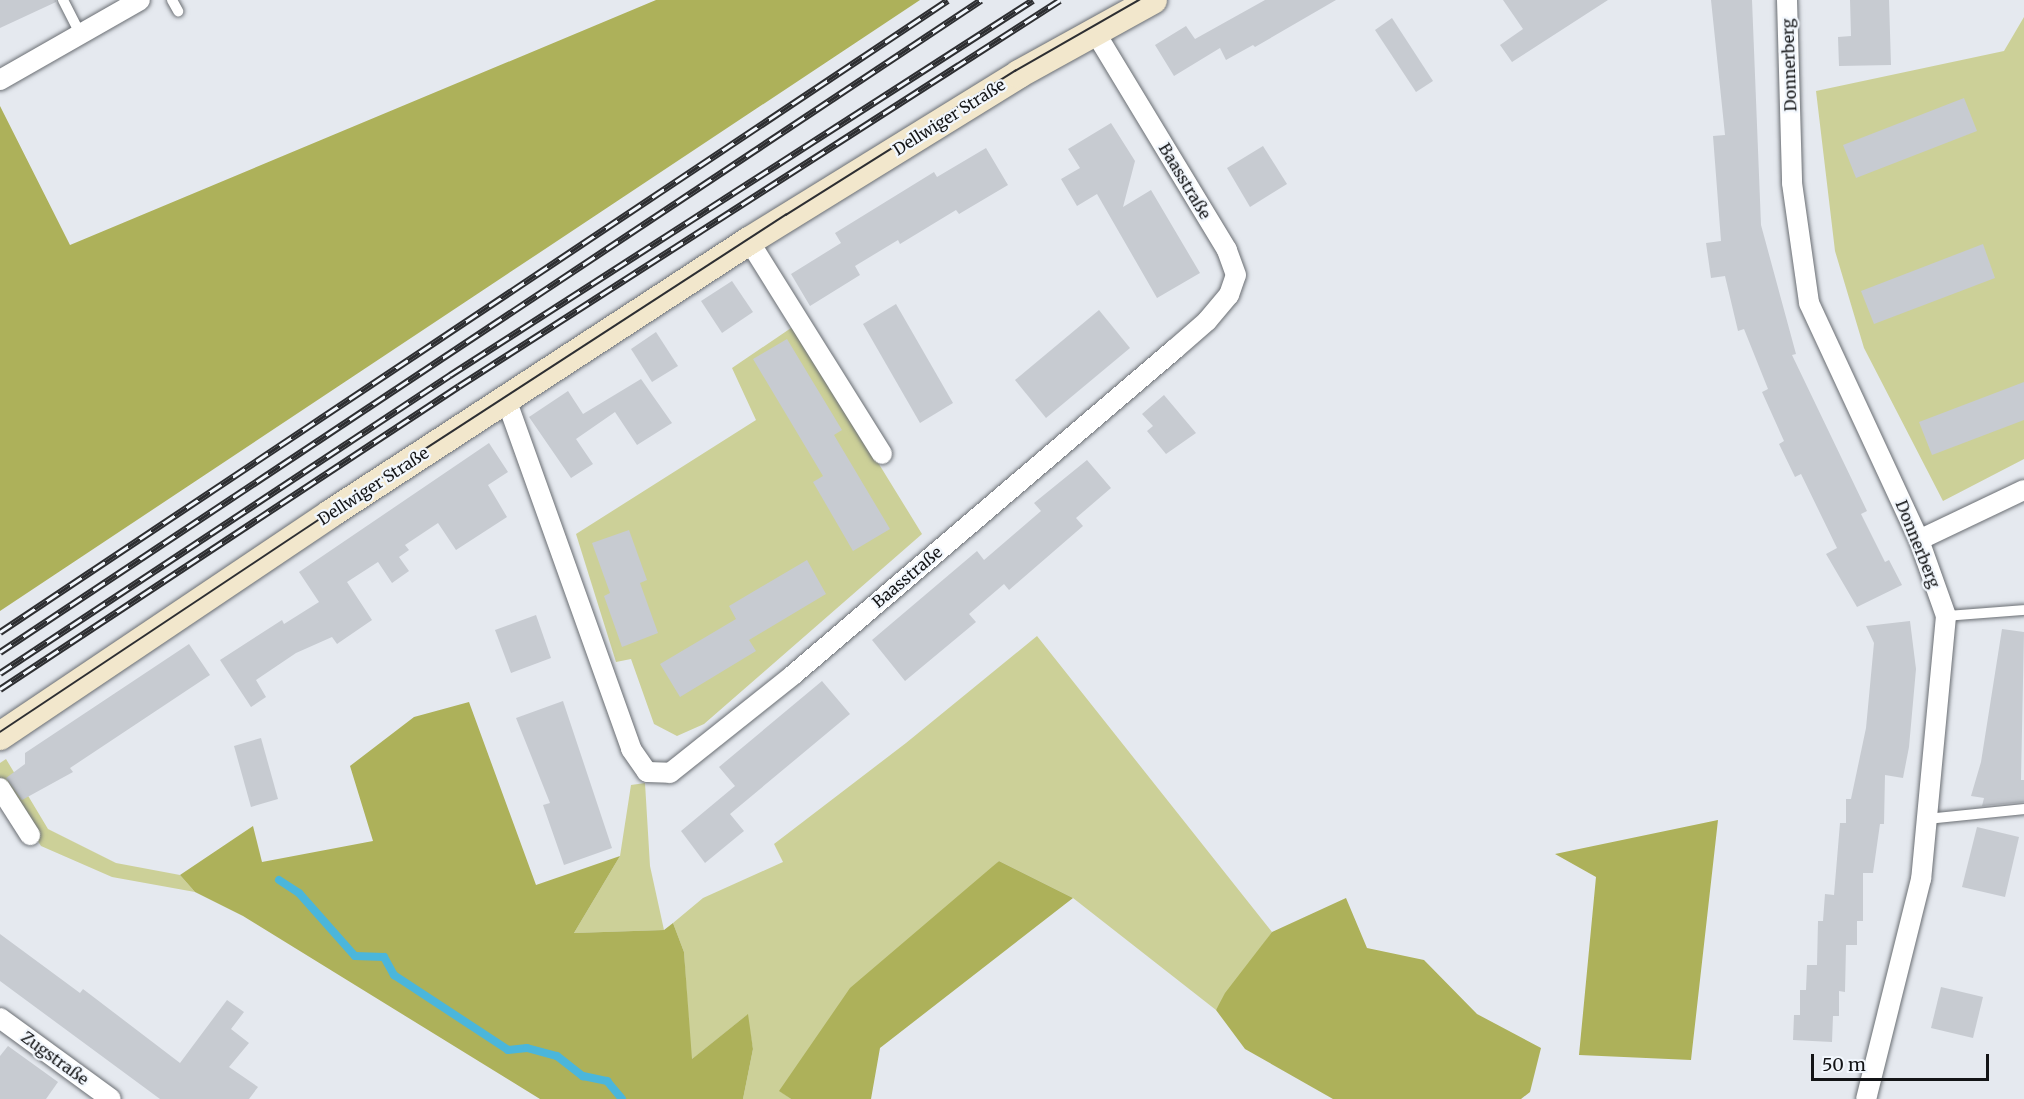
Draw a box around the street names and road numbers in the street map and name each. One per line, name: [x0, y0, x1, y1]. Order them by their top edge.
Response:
street label: Donnerberg: [1778, 18, 1800, 112]
street label: Dellwiger Straße: [890, 75, 1008, 159]
street label: Baasstraße: [1155, 140, 1215, 222]
street label: Dellwiger Straße: [314, 443, 432, 529]
street label: Donnerberg: [1892, 497, 1944, 591]
street label: Baasstraße: [868, 542, 946, 612]
street label: Zugstraße: [18, 1027, 92, 1089]

